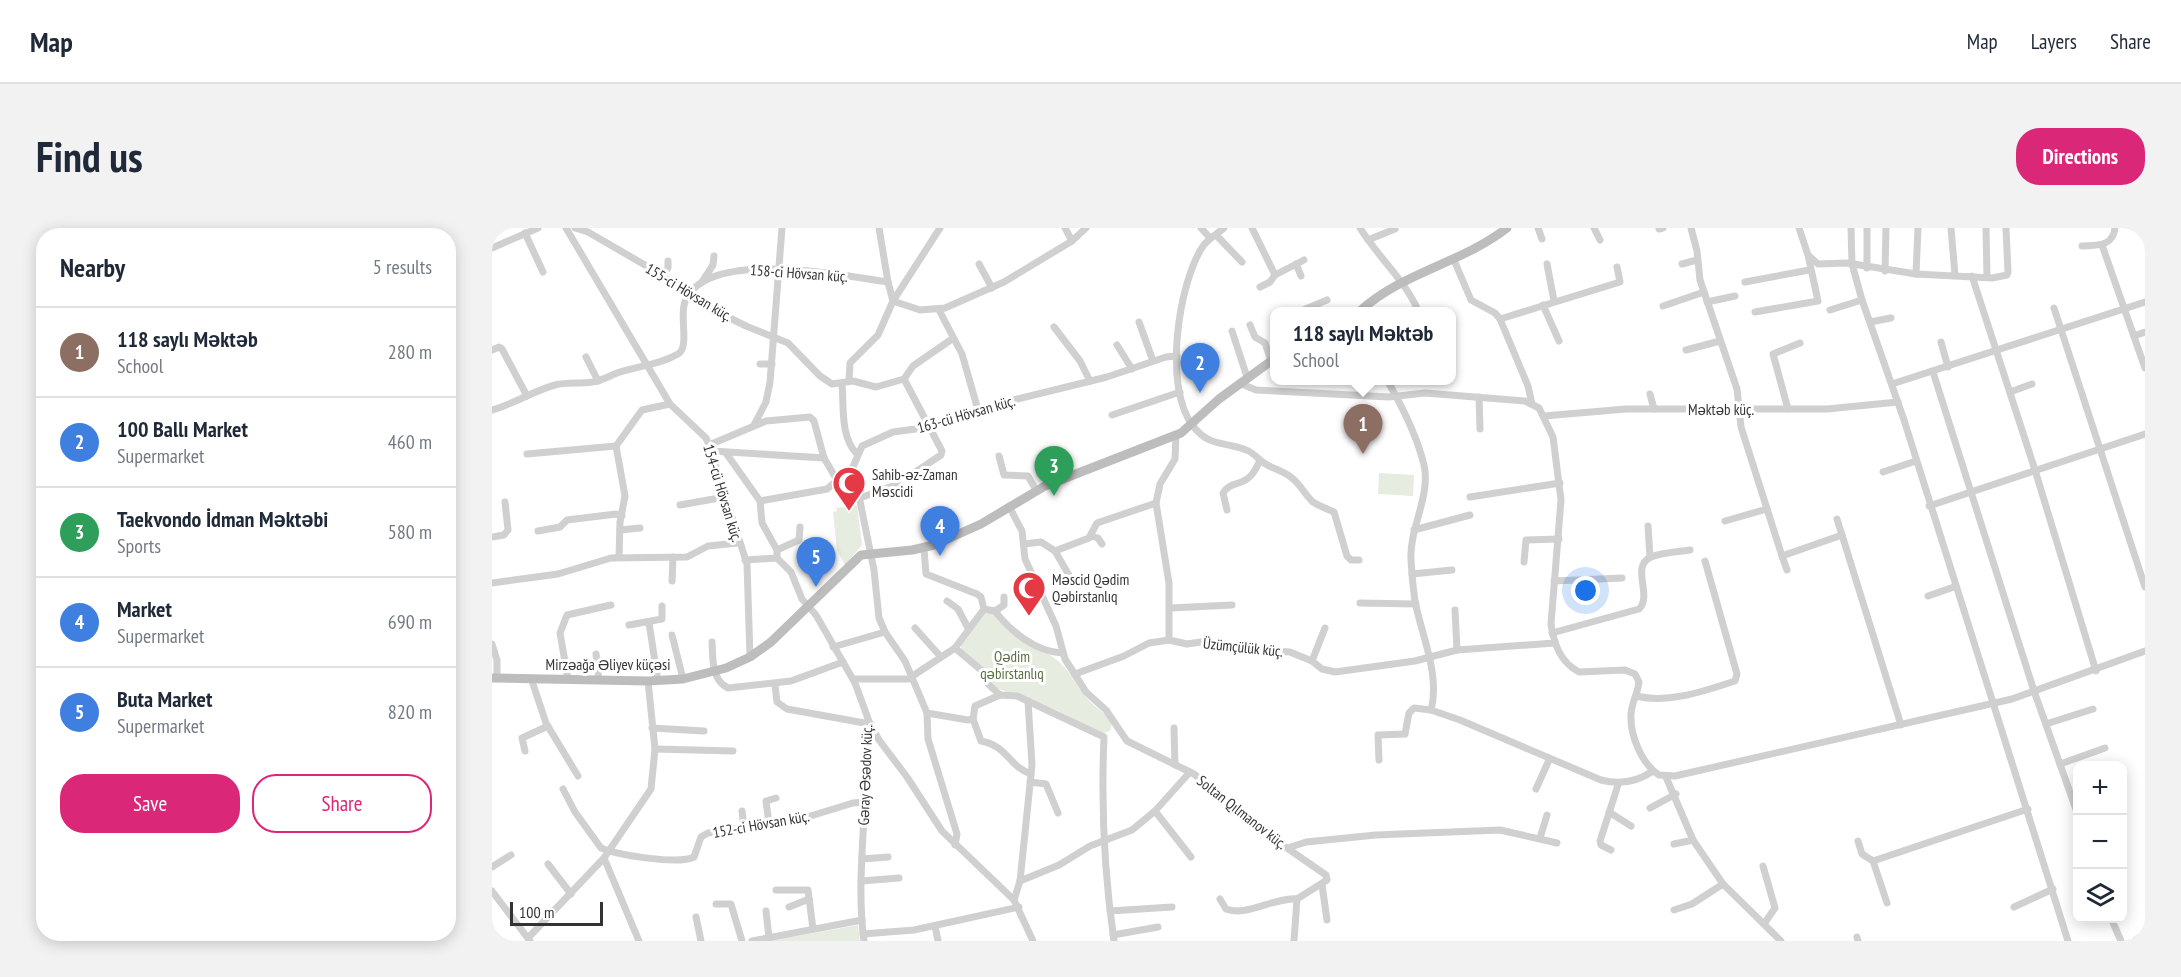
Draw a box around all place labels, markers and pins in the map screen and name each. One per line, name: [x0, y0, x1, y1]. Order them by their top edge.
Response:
pin: 2: [1180, 344, 1220, 393]
pin: 1: [1344, 404, 1382, 454]
pin: 3: [1034, 446, 1074, 496]
mosque icon: Sahib-əz-Zaman Məscidi: [831, 465, 867, 512]
place label: Sahib-əz-Zaman Məscidi: [872, 465, 957, 501]
pin: 4: [920, 506, 960, 556]
pin: 5: [796, 538, 836, 587]
mosque icon: Məscid Qədim Qəbirstanlıq: [1011, 570, 1047, 617]
place label: Məscid Qədim Qəbirstanlıq: [1052, 570, 1129, 606]

